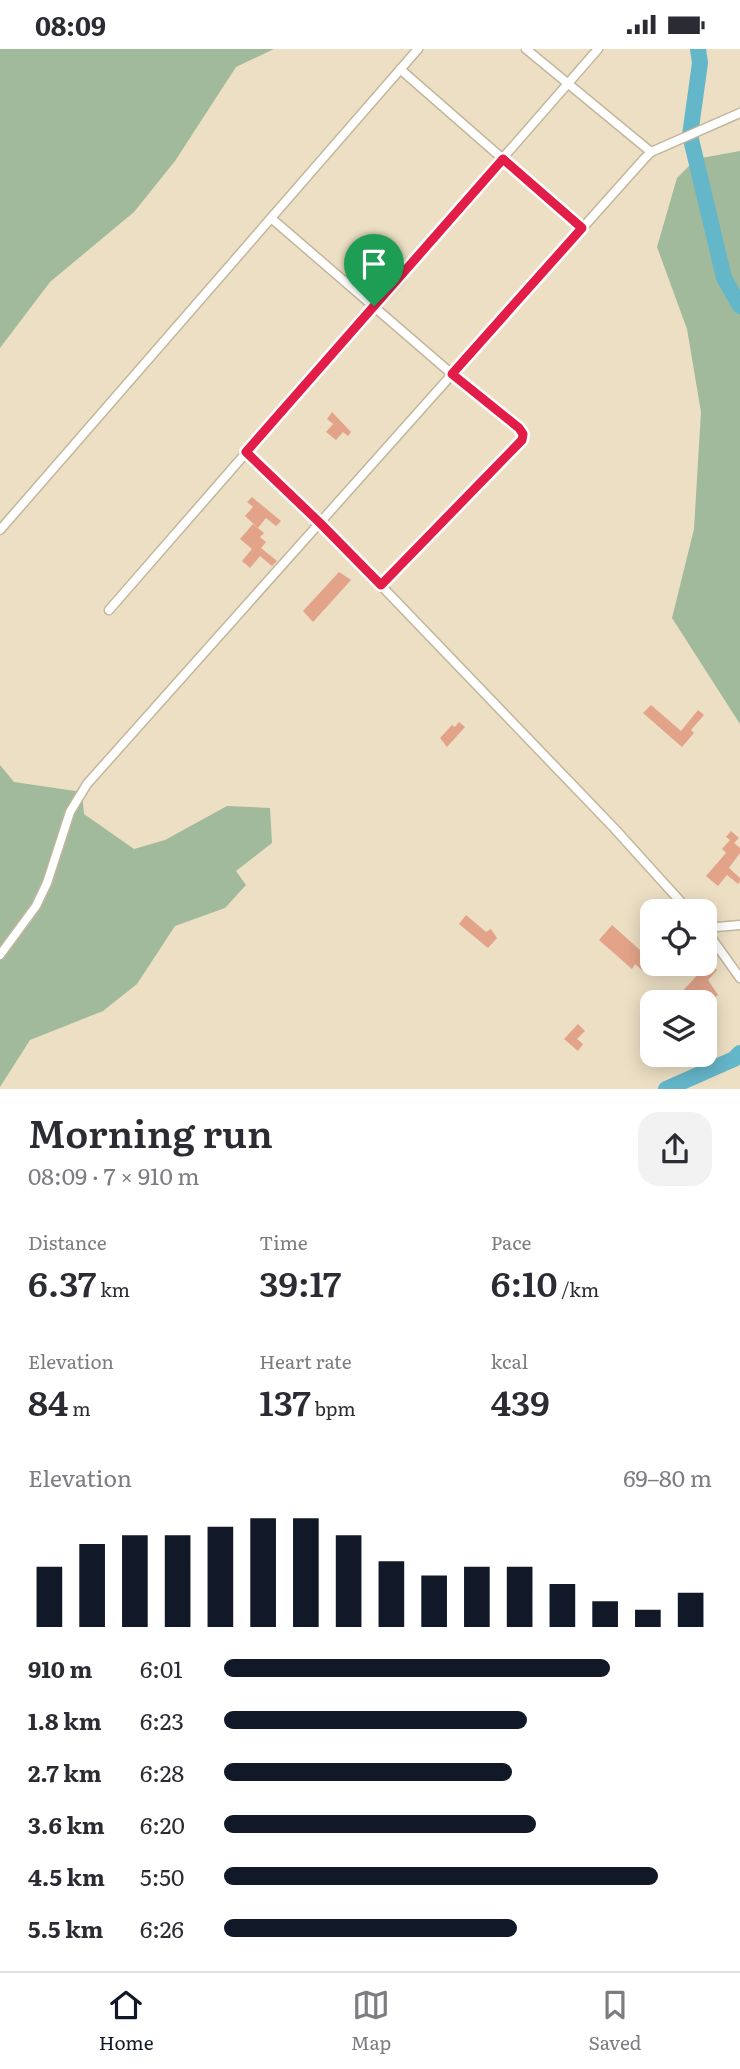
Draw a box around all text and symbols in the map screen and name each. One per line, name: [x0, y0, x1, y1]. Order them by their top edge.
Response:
text: 08:09: [35, 5, 106, 44]
pin: [344, 234, 404, 306]
icon: arrive: [355, 245, 393, 283]
map controls: [640, 899, 717, 1067]
button: locate: [640, 899, 717, 976]
button: layers: [640, 990, 717, 1067]
text: Morning run: [28, 1103, 273, 1160]
button: share: [638, 1112, 712, 1186]
text: 08:09 · 7 × 910 m: [28, 1158, 200, 1192]
text: Distance: [28, 1228, 107, 1256]
text: Time: [259, 1228, 308, 1256]
text: Pace: [491, 1228, 531, 1256]
text: 6.37: [28, 1256, 96, 1308]
text: 39:17: [259, 1256, 341, 1308]
text: 6:10: [491, 1256, 557, 1308]
text: km: [96, 1275, 130, 1303]
text: /km: [557, 1275, 599, 1303]
text: Elevation: [28, 1347, 114, 1375]
text: Heart rate: [259, 1347, 352, 1375]
text: kcal: [491, 1347, 528, 1375]
text: 84: [28, 1375, 68, 1427]
text: 137: [259, 1375, 311, 1427]
text: 439: [491, 1375, 550, 1427]
text: m: [68, 1394, 91, 1422]
text: bpm: [311, 1394, 356, 1422]
text: Elevation: [28, 1460, 132, 1494]
text: 69–80 m: [623, 1460, 712, 1494]
text: 910 m: [28, 1651, 92, 1685]
text: 6:01: [140, 1651, 183, 1685]
text: 1.8 km: [28, 1703, 102, 1737]
text: 6:23: [140, 1703, 184, 1737]
text: 2.7 km: [28, 1755, 102, 1789]
text: 6:28: [140, 1755, 184, 1789]
text: 3.6 km: [28, 1807, 105, 1841]
text: 6:20: [140, 1807, 185, 1841]
text: 4.5 km: [28, 1859, 105, 1893]
text: 5:50: [140, 1859, 184, 1893]
text: 5.5 km: [28, 1911, 104, 1945]
text: 6:26: [140, 1911, 184, 1945]
tab: Home: [99, 1986, 154, 2056]
tab: Map: [351, 1986, 391, 2056]
tab: Saved: [588, 1986, 641, 2056]

